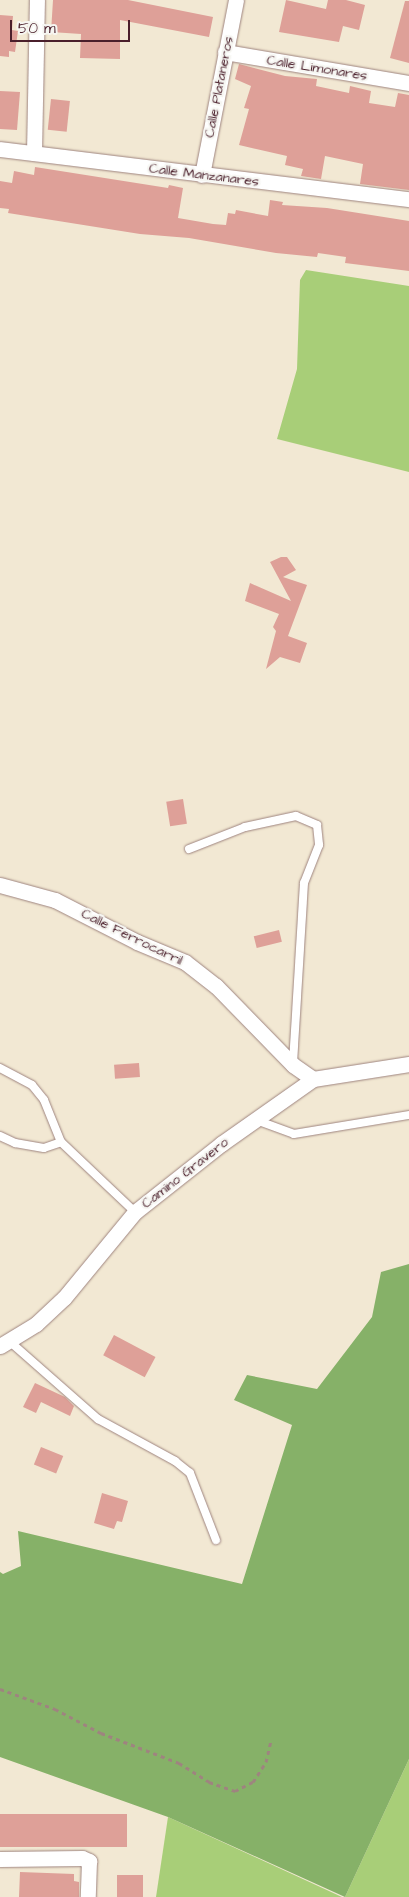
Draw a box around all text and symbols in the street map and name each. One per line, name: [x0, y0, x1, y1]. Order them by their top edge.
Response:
scale bar: [12, 10, 132, 42]
text: 50 m: [18, 18, 56, 39]
street label: Calle Plataneros: [201, 35, 237, 139]
street label: Calle Limonares: [265, 52, 369, 84]
street label: Calle Manzanares: [148, 160, 260, 190]
street label: Calle Ferrocarril: [78, 905, 186, 969]
street label: Camino Gravero: [138, 1134, 232, 1212]

